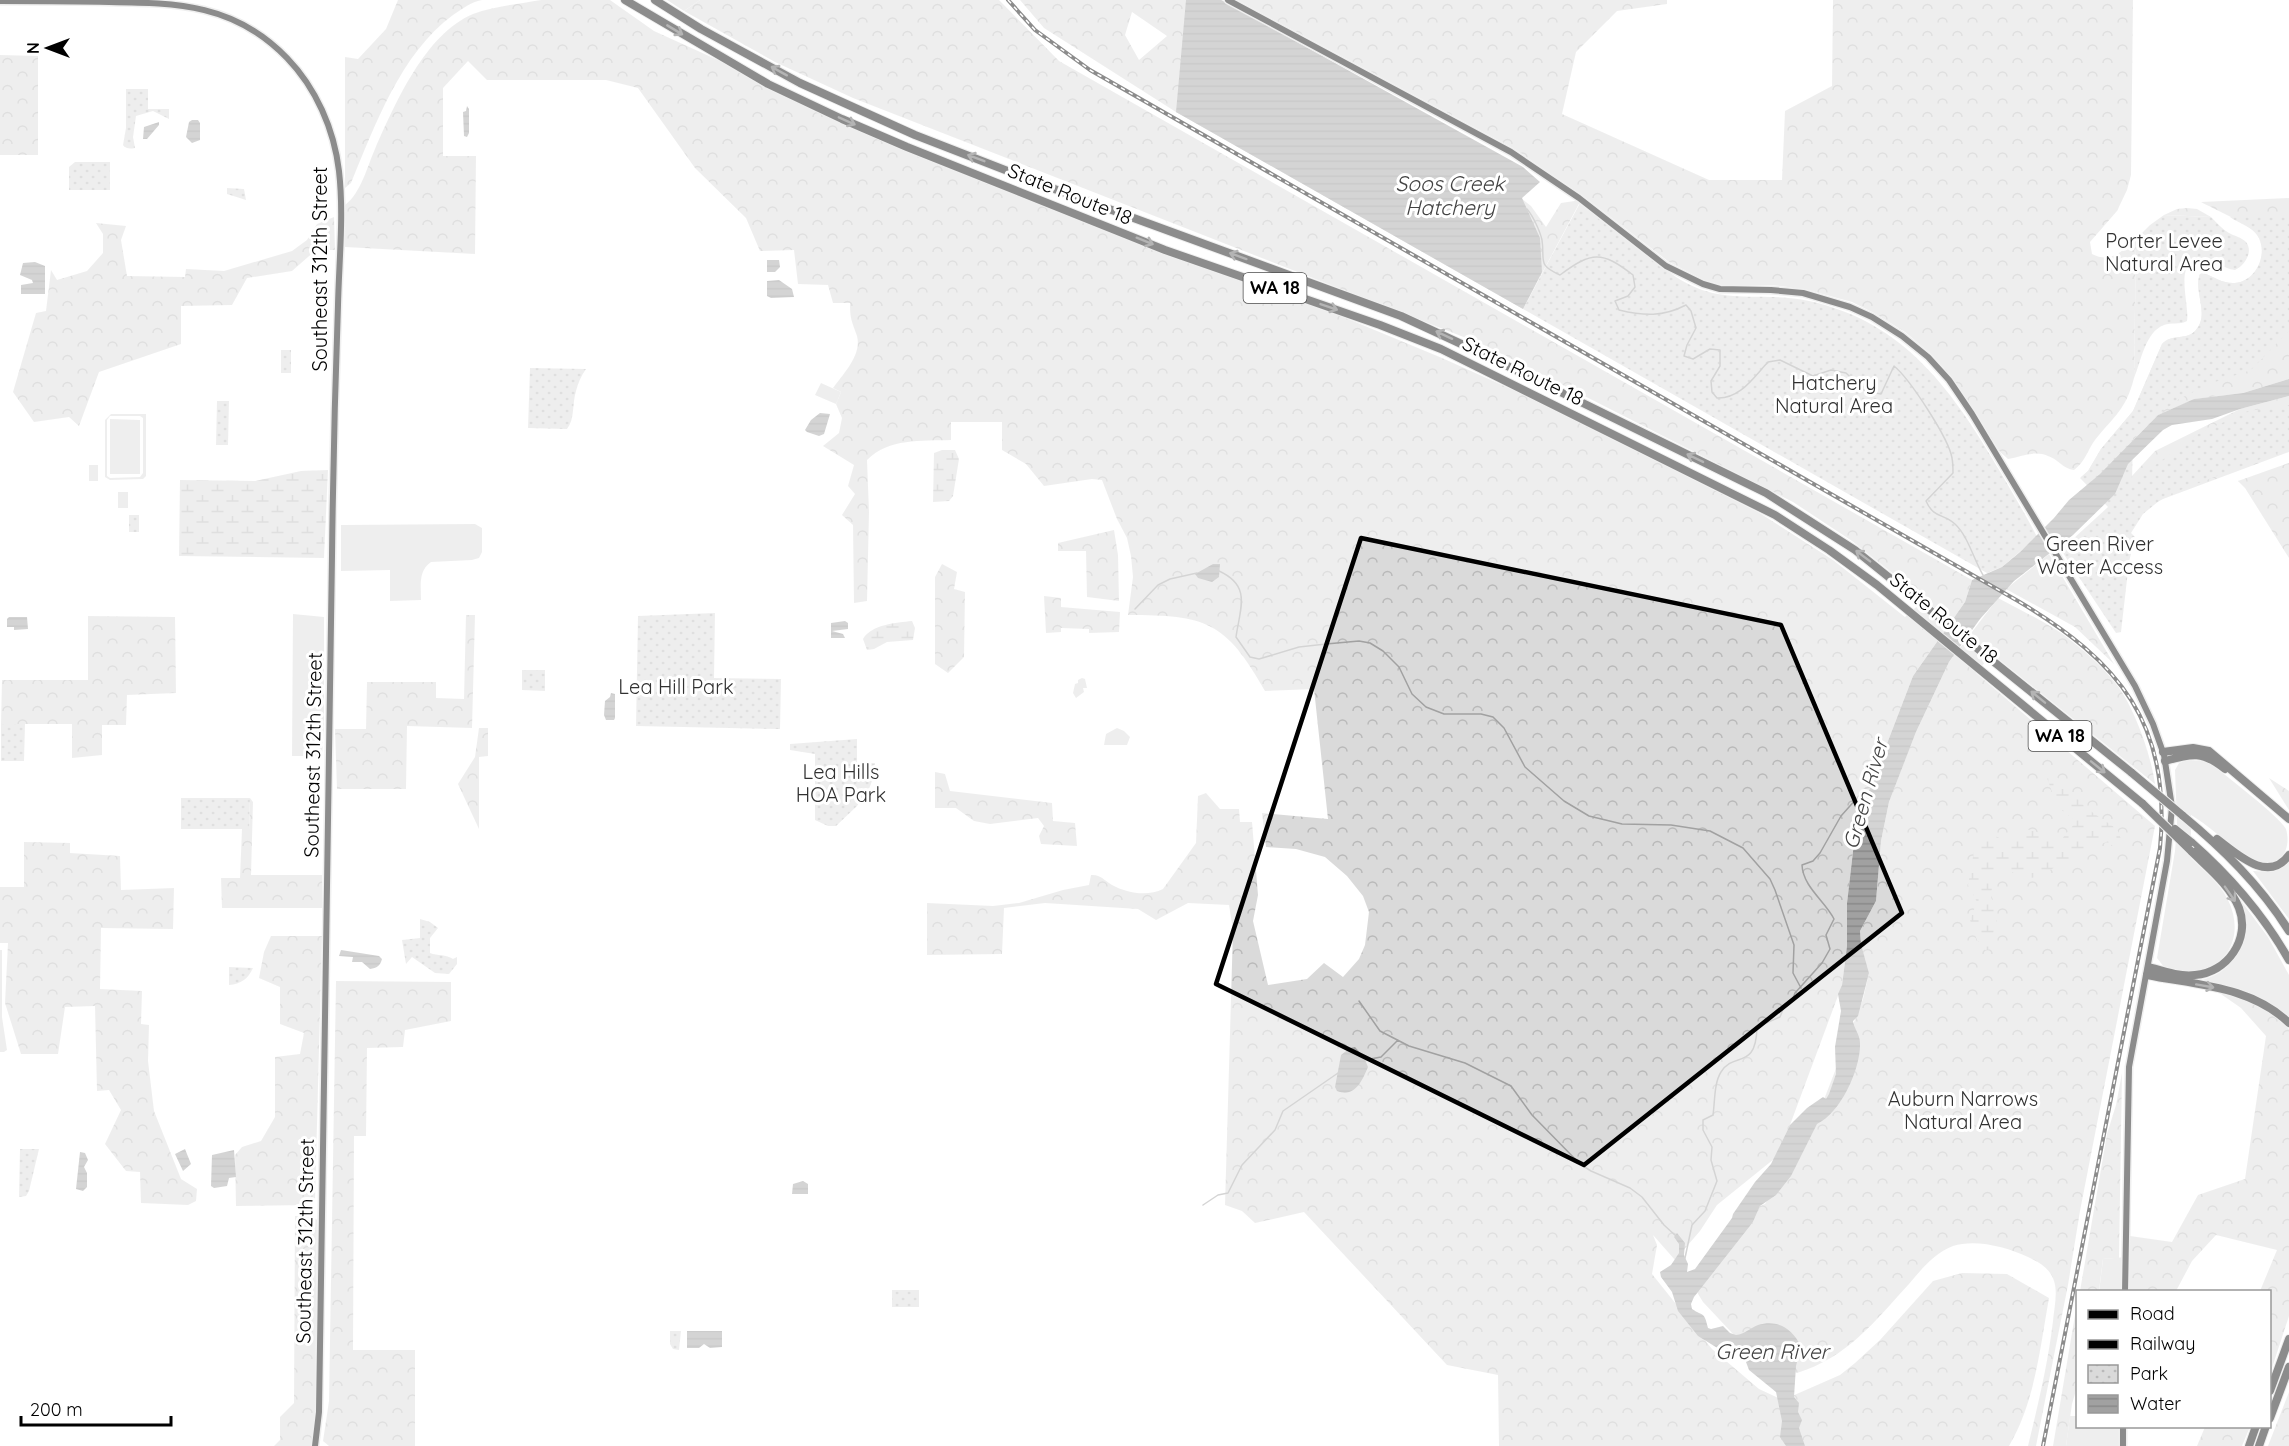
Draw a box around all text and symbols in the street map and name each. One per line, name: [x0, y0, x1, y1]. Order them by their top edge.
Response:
north arrow: [18, 18, 78, 78]
one-way arrow: [667, 24, 684, 36]
text: N: [23, 42, 43, 54]
one-way arrow: [770, 65, 788, 76]
one-way arrow: [838, 116, 856, 127]
one-way arrow: [967, 152, 986, 163]
street label: State Route 18: [1004, 157, 1136, 230]
street label: Southeast 312th Street: [307, 166, 332, 372]
water label: Soos Creek Hatchery: [1395, 170, 1506, 220]
park label: Porter Levee Natural Area: [2105, 228, 2223, 276]
one-way arrow: [1135, 236, 1154, 247]
one-way arrow: [1229, 250, 1247, 261]
road number: WA 18: [1244, 273, 1306, 303]
one-way arrow: [1319, 302, 1338, 313]
one-way arrow: [1436, 329, 1454, 341]
street label: State Route 18: [1458, 330, 1588, 411]
park label: Hatchery Natural Area: [1775, 370, 1893, 418]
one-way arrow: [1686, 451, 1704, 463]
park label: Green River Water Access: [2037, 531, 2163, 579]
one-way arrow: [1855, 549, 1871, 562]
street label: State Route 18: [1885, 566, 2003, 669]
street label: Southeast 312th Street: [298, 652, 327, 858]
park label: Lea Hill Park: [618, 674, 734, 699]
one-way arrow: [2030, 690, 2046, 703]
road number: WA 18: [2028, 721, 2092, 751]
water label: Green River: [1837, 733, 1894, 852]
park label: Lea Hills HOA Park: [796, 759, 886, 807]
one-way arrow: [2090, 761, 2106, 774]
one-way arrow: [2224, 886, 2236, 902]
one-way arrow: [2194, 981, 2214, 992]
park label: Auburn Narrows Natural Area: [1888, 1086, 2038, 1134]
street label: Southeast 312th Street: [290, 1138, 319, 1344]
legend: [2076, 1290, 2271, 1428]
text: Road: [2130, 1302, 2175, 1325]
text: Railway: [2130, 1332, 2196, 1355]
water label: Green River: [1715, 1338, 1832, 1364]
text: Park: [2130, 1362, 2168, 1385]
scale bar: [21, 1389, 171, 1427]
text: Water: [2130, 1392, 2181, 1415]
text: 200 m: [30, 1398, 83, 1421]

